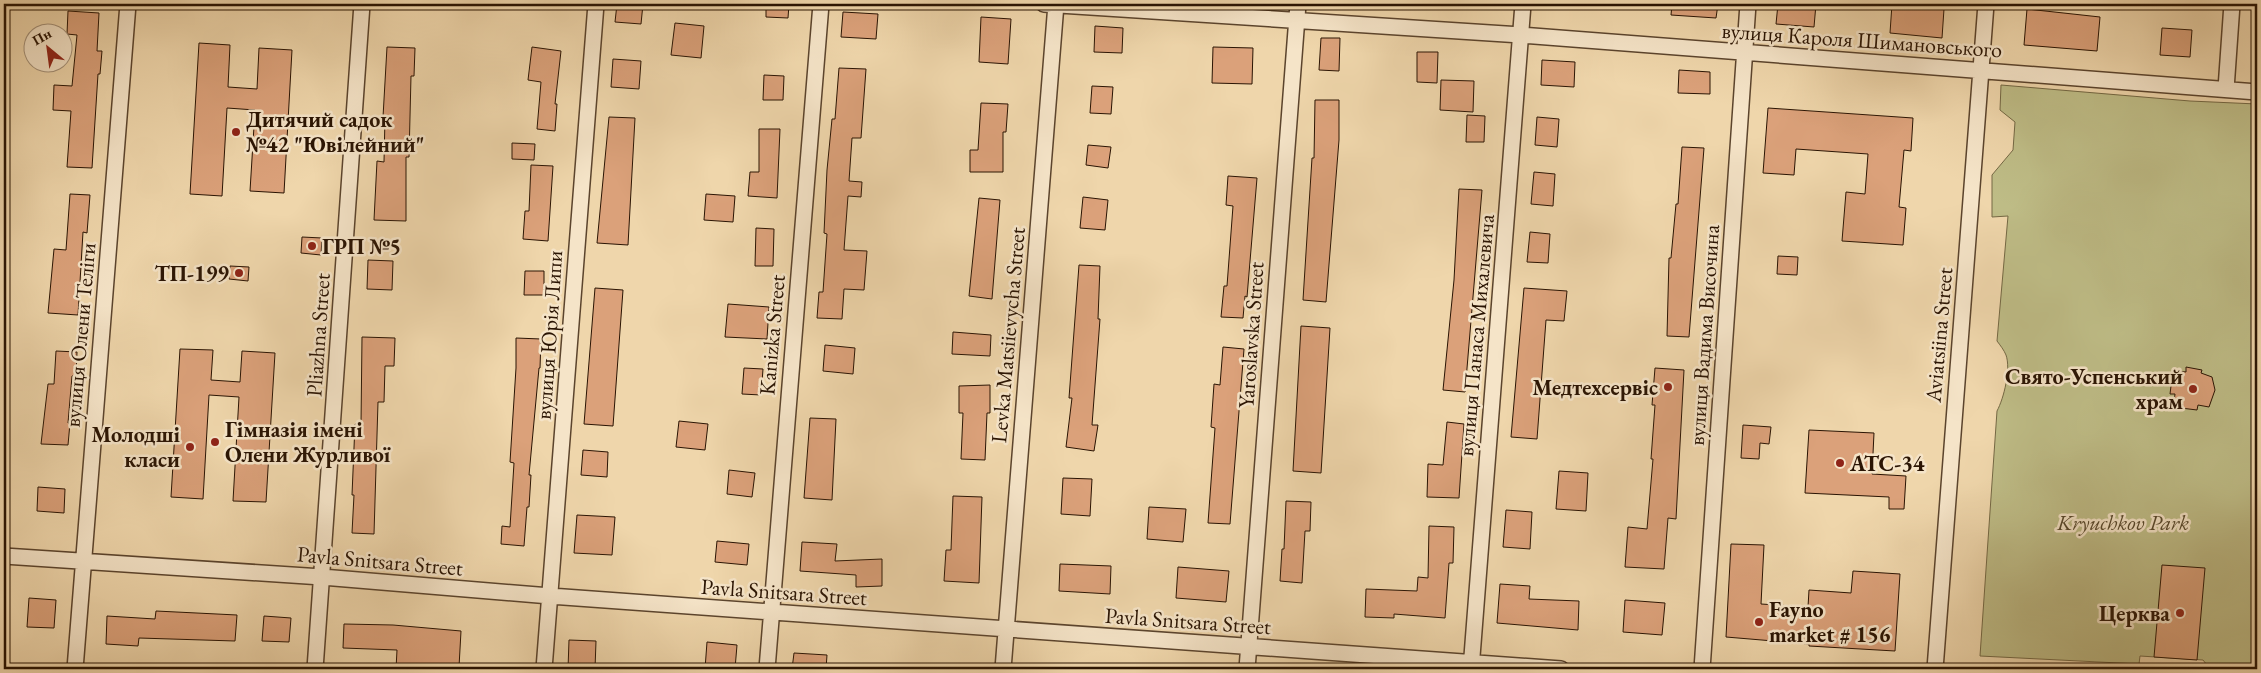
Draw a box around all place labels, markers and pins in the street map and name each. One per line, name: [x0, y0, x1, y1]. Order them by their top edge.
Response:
place label: Дитячий садок №42 "Ювілейний": [246, 105, 425, 159]
marker: Дитячий садок №42 "Ювілейний": [230, 126, 242, 138]
place label: ГРП №5: [322, 232, 401, 261]
marker: ГРП №5: [306, 240, 318, 252]
place label: ТП-199: [154, 259, 229, 288]
marker: ТП-199: [233, 267, 245, 279]
place label: Свято-Успенський храм: [2005, 362, 2183, 416]
place label: Медтехсервіс: [1532, 373, 1658, 402]
marker: Медтехсервіс: [1662, 381, 1674, 393]
marker: Свято-Успенський храм: [2187, 383, 2199, 395]
place label: Гімназія імені Олени Журливої: [225, 415, 391, 469]
place label: Молодші класи: [91, 420, 181, 474]
marker: Гімназія імені Олени Журливої: [209, 436, 221, 448]
marker: Молодші класи: [184, 441, 196, 453]
place label: АТС-34: [1849, 449, 1925, 478]
marker: АТС-34: [1834, 457, 1846, 469]
place label: Fayno market # 156: [1769, 595, 1891, 649]
place label: Церква: [2099, 599, 2170, 628]
marker: Церква: [2174, 607, 2186, 619]
marker: Fayno market # 156: [1753, 616, 1765, 628]

